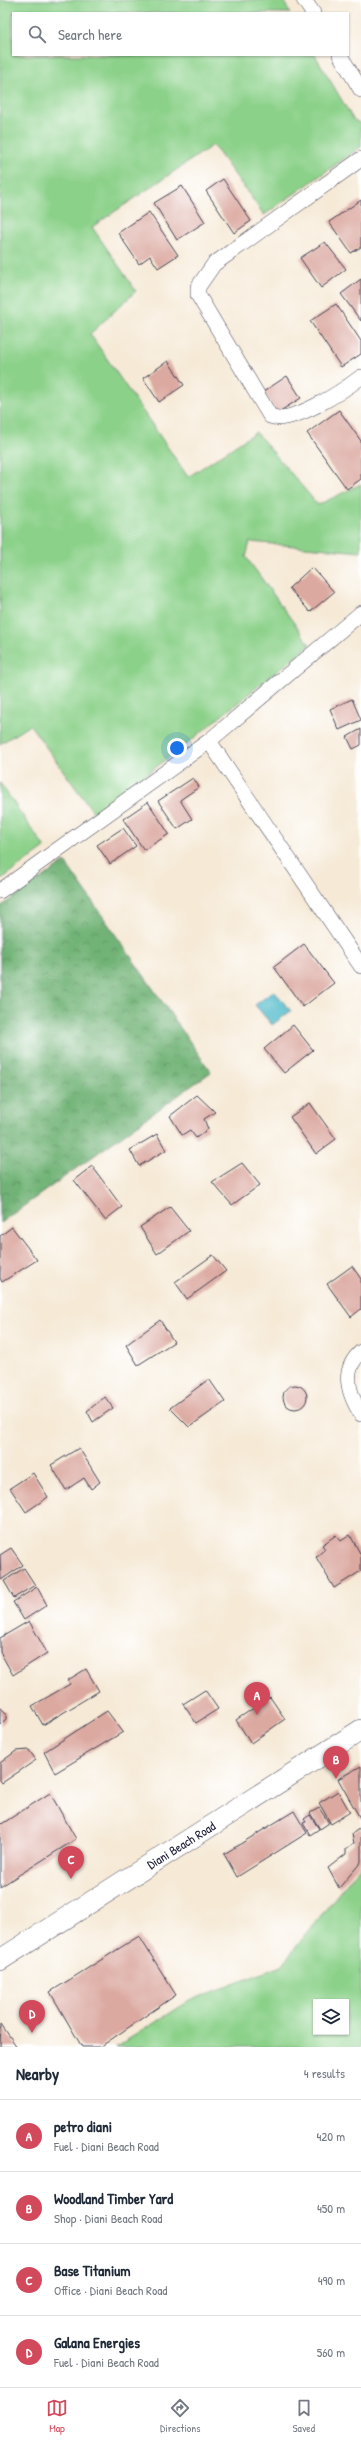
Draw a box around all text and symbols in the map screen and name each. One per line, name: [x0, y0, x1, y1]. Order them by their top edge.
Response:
search box: [12, 12, 349, 56]
icon: search: [26, 23, 48, 45]
text: Search here: [58, 24, 122, 45]
your location: [167, 738, 187, 758]
pin: A: [244, 1682, 270, 1715]
pin: B: [323, 1746, 349, 1779]
street label: Diani Beach Road: [143, 1817, 219, 1873]
pin: C: [58, 1846, 84, 1879]
map controls: [313, 1999, 349, 2035]
button: layers: [313, 1999, 349, 2035]
pin: D: [19, 2000, 45, 2033]
text: Nearby: [16, 2062, 59, 2085]
text: 4 results: [304, 2064, 345, 2082]
text: petro diani: [54, 2116, 112, 2137]
text: A: [26, 2127, 32, 2145]
text: 420 m: [316, 2127, 345, 2145]
text: Fuel · Diani Beach Road: [54, 2137, 159, 2155]
text: Woodland Timber Yard: [54, 2188, 173, 2209]
text: B: [26, 2199, 32, 2217]
text: 450 m: [317, 2199, 345, 2217]
text: Shop · Diani Beach Road: [54, 2209, 162, 2227]
text: Base Titanium: [54, 2260, 130, 2281]
text: C: [25, 2271, 33, 2289]
text: 490 m: [318, 2271, 345, 2289]
text: Office · Diani Beach Road: [54, 2281, 167, 2299]
text: Galana Energies: [54, 2332, 140, 2353]
text: D: [26, 2343, 32, 2361]
text: 560 m: [317, 2343, 345, 2361]
text: Fuel · Diani Beach Road: [54, 2353, 159, 2371]
tab: Map: [46, 2397, 68, 2435]
tab: Directions: [160, 2397, 201, 2435]
tab: Saved: [293, 2397, 315, 2435]

